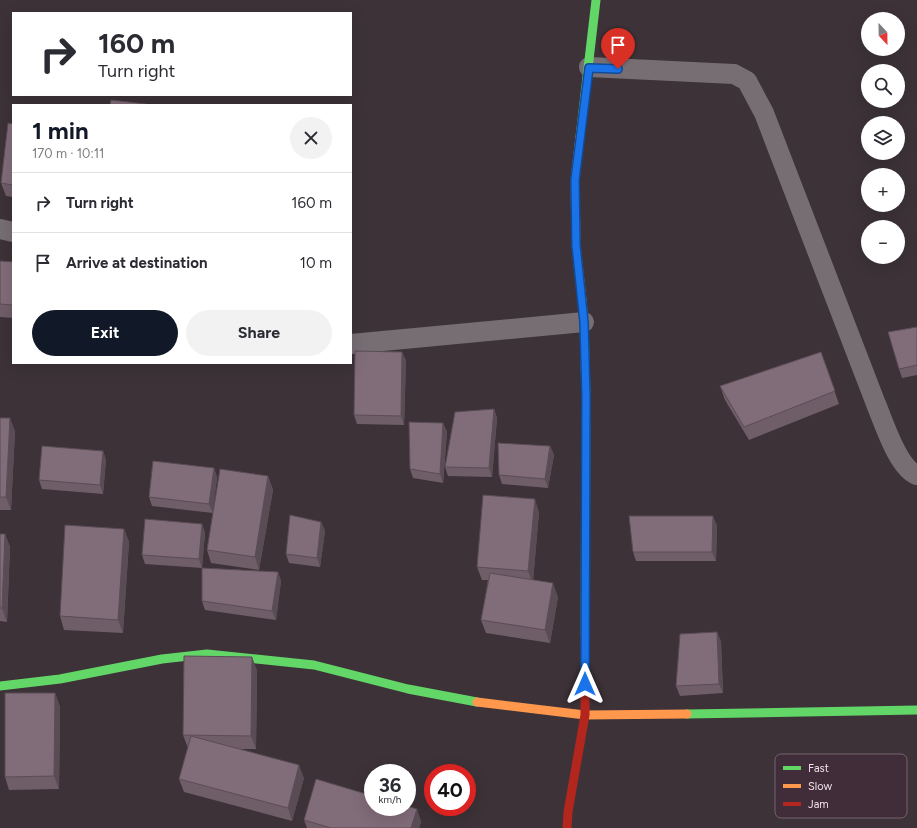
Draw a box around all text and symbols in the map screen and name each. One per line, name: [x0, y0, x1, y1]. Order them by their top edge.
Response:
north arrow: [861, 12, 905, 56]
map controls: [861, 12, 905, 264]
text: 160 m: [98, 26, 175, 60]
icon: right: [32, 28, 84, 80]
pin: [601, 28, 635, 69]
icon: arrive: [607, 34, 629, 56]
text: Turn right: [98, 60, 175, 82]
button: search: [861, 64, 905, 108]
text: 1 min: [32, 116, 89, 145]
button: layers: [861, 116, 905, 160]
button: close: [290, 117, 332, 159]
text: 170 m · 10:11: [32, 146, 104, 161]
button: +: [861, 168, 905, 212]
icon: right: [32, 192, 54, 214]
text: Turn right: [66, 194, 134, 212]
text: 160 m: [291, 194, 332, 212]
button: −: [861, 220, 905, 264]
icon: arrive: [32, 252, 54, 274]
text: Arrive at destination: [66, 254, 207, 272]
text: 10 m: [300, 254, 332, 272]
button: Exit: [32, 310, 178, 356]
button: Share: [186, 310, 332, 356]
position arrow: [564, 663, 606, 705]
legend: [775, 754, 907, 818]
text: Fast: [808, 762, 829, 775]
speed limit sign: 40: [424, 764, 476, 816]
text: 36: [379, 773, 401, 797]
text: Slow: [808, 780, 832, 793]
text: km/h: [379, 793, 401, 806]
text: Jam: [808, 798, 829, 811]

